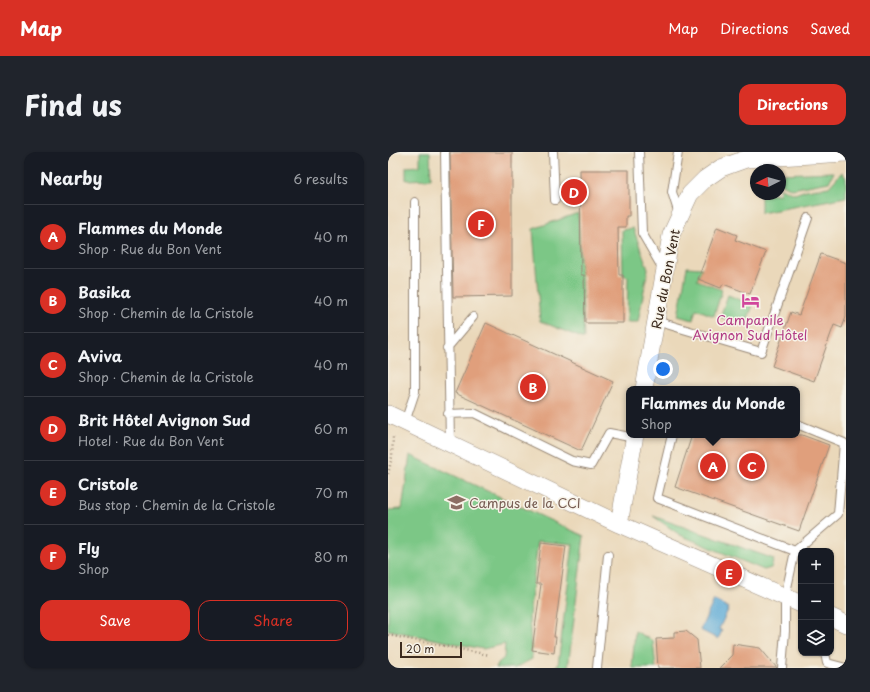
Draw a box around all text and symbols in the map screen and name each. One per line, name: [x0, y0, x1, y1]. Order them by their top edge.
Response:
text: Map: [20, 14, 62, 42]
text: Map: [668, 18, 698, 39]
text: Directions: [720, 18, 788, 39]
text: Saved: [810, 18, 850, 39]
text: Find us: [24, 83, 122, 126]
button: Directions: [739, 84, 846, 125]
north arrow: [750, 164, 786, 200]
text: Nearby: [40, 165, 102, 191]
text: 6 results: [293, 169, 348, 188]
pin: D: [561, 177, 587, 207]
pin: F: [468, 209, 494, 239]
text: Flammes du Monde: [78, 216, 222, 239]
text: A: [48, 227, 58, 246]
text: 40 m: [314, 227, 348, 246]
street label: Rue du Bon Vent: [646, 228, 684, 330]
text: Shop · Rue du Bon Vent: [78, 239, 222, 258]
text: Basika: [78, 280, 131, 303]
hotel icon: Campanile Avignon Sud Hôtel: [740, 290, 760, 310]
text: B: [49, 291, 57, 310]
text: 40 m: [314, 291, 348, 310]
text: Shop · Chemin de la Cristole: [78, 303, 254, 322]
place label: Campanile Avignon Sud Hôtel: [692, 310, 808, 344]
text: Aviva: [78, 344, 122, 367]
text: C: [48, 355, 58, 374]
text: 40 m: [314, 355, 348, 374]
your location: [653, 359, 673, 379]
text: Shop · Chemin de la Cristole: [78, 367, 254, 386]
pin: B: [520, 372, 546, 402]
popup: [626, 386, 800, 438]
text: Flammes du Monde: [641, 391, 785, 414]
text: Brit Hôtel Avignon Sud: [78, 408, 250, 431]
text: Shop: [641, 414, 672, 433]
text: D: [48, 419, 58, 438]
text: 60 m: [314, 419, 348, 438]
text: Hotel · Rue du Bon Vent: [78, 431, 224, 450]
pin: A: [700, 451, 726, 481]
pin: C: [739, 451, 765, 481]
text: Cristole: [78, 472, 138, 495]
text: E: [49, 483, 57, 502]
text: 70 m: [315, 483, 348, 502]
school or university icon: Campus de la CCI: [446, 492, 466, 512]
place label: Campus de la CCI: [469, 493, 581, 512]
text: Bus stop · Chemin de la Cristole: [78, 495, 276, 514]
text: Fly: [78, 536, 100, 559]
text: F: [49, 547, 57, 566]
text: 80 m: [314, 547, 348, 566]
map controls: [798, 548, 834, 656]
button: +: [798, 548, 834, 584]
pin: E: [716, 558, 742, 588]
text: Shop: [78, 559, 109, 578]
button: −: [798, 584, 834, 620]
button: Save: [40, 600, 190, 641]
button: Share: [198, 600, 348, 641]
button: layers: [798, 620, 834, 656]
scale bar: [400, 640, 462, 659]
text: 20 m: [406, 640, 434, 657]

